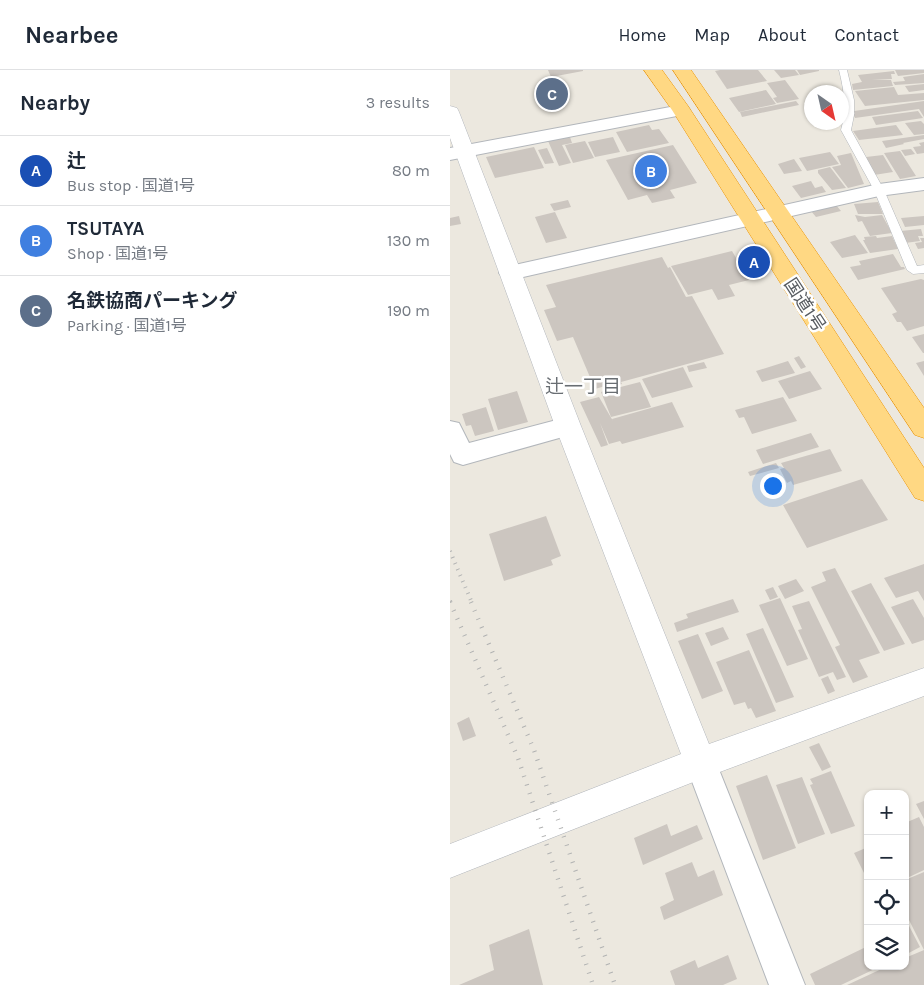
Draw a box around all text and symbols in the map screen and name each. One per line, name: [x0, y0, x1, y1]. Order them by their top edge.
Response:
text: Nearbee: [25, 21, 119, 49]
text: Home: [618, 24, 666, 46]
text: Map: [694, 24, 730, 46]
text: About: [758, 24, 807, 46]
text: Contact: [835, 24, 899, 46]
pin: C: [536, 75, 568, 113]
north arrow: [804, 85, 849, 130]
text: Nearby: [20, 91, 90, 115]
text: 3 results: [366, 93, 430, 112]
text: 辻: [67, 150, 86, 172]
pin: B: [635, 152, 667, 190]
text: A: [31, 161, 41, 180]
text: 80 m: [392, 161, 430, 180]
text: Bus stop · 国道1号: [67, 176, 195, 195]
text: TSUTAYA: [67, 218, 144, 240]
text: B: [31, 231, 41, 250]
text: 130 m: [387, 231, 430, 250]
pin: A: [738, 243, 770, 281]
text: Shop · 国道1号: [67, 244, 168, 263]
street label: 国道1号: [779, 274, 831, 336]
text: 名鉄協商パーキング: [67, 290, 237, 312]
text: C: [31, 301, 41, 320]
text: 190 m: [387, 301, 430, 320]
text: Parking · 国道1号: [67, 316, 187, 335]
district label: 辻一丁目: [545, 376, 621, 398]
your location: [760, 473, 786, 499]
map controls: [864, 790, 909, 970]
button: +: [864, 790, 909, 835]
button: −: [864, 835, 909, 880]
button: locate: [864, 880, 909, 925]
button: layers: [864, 925, 909, 970]

